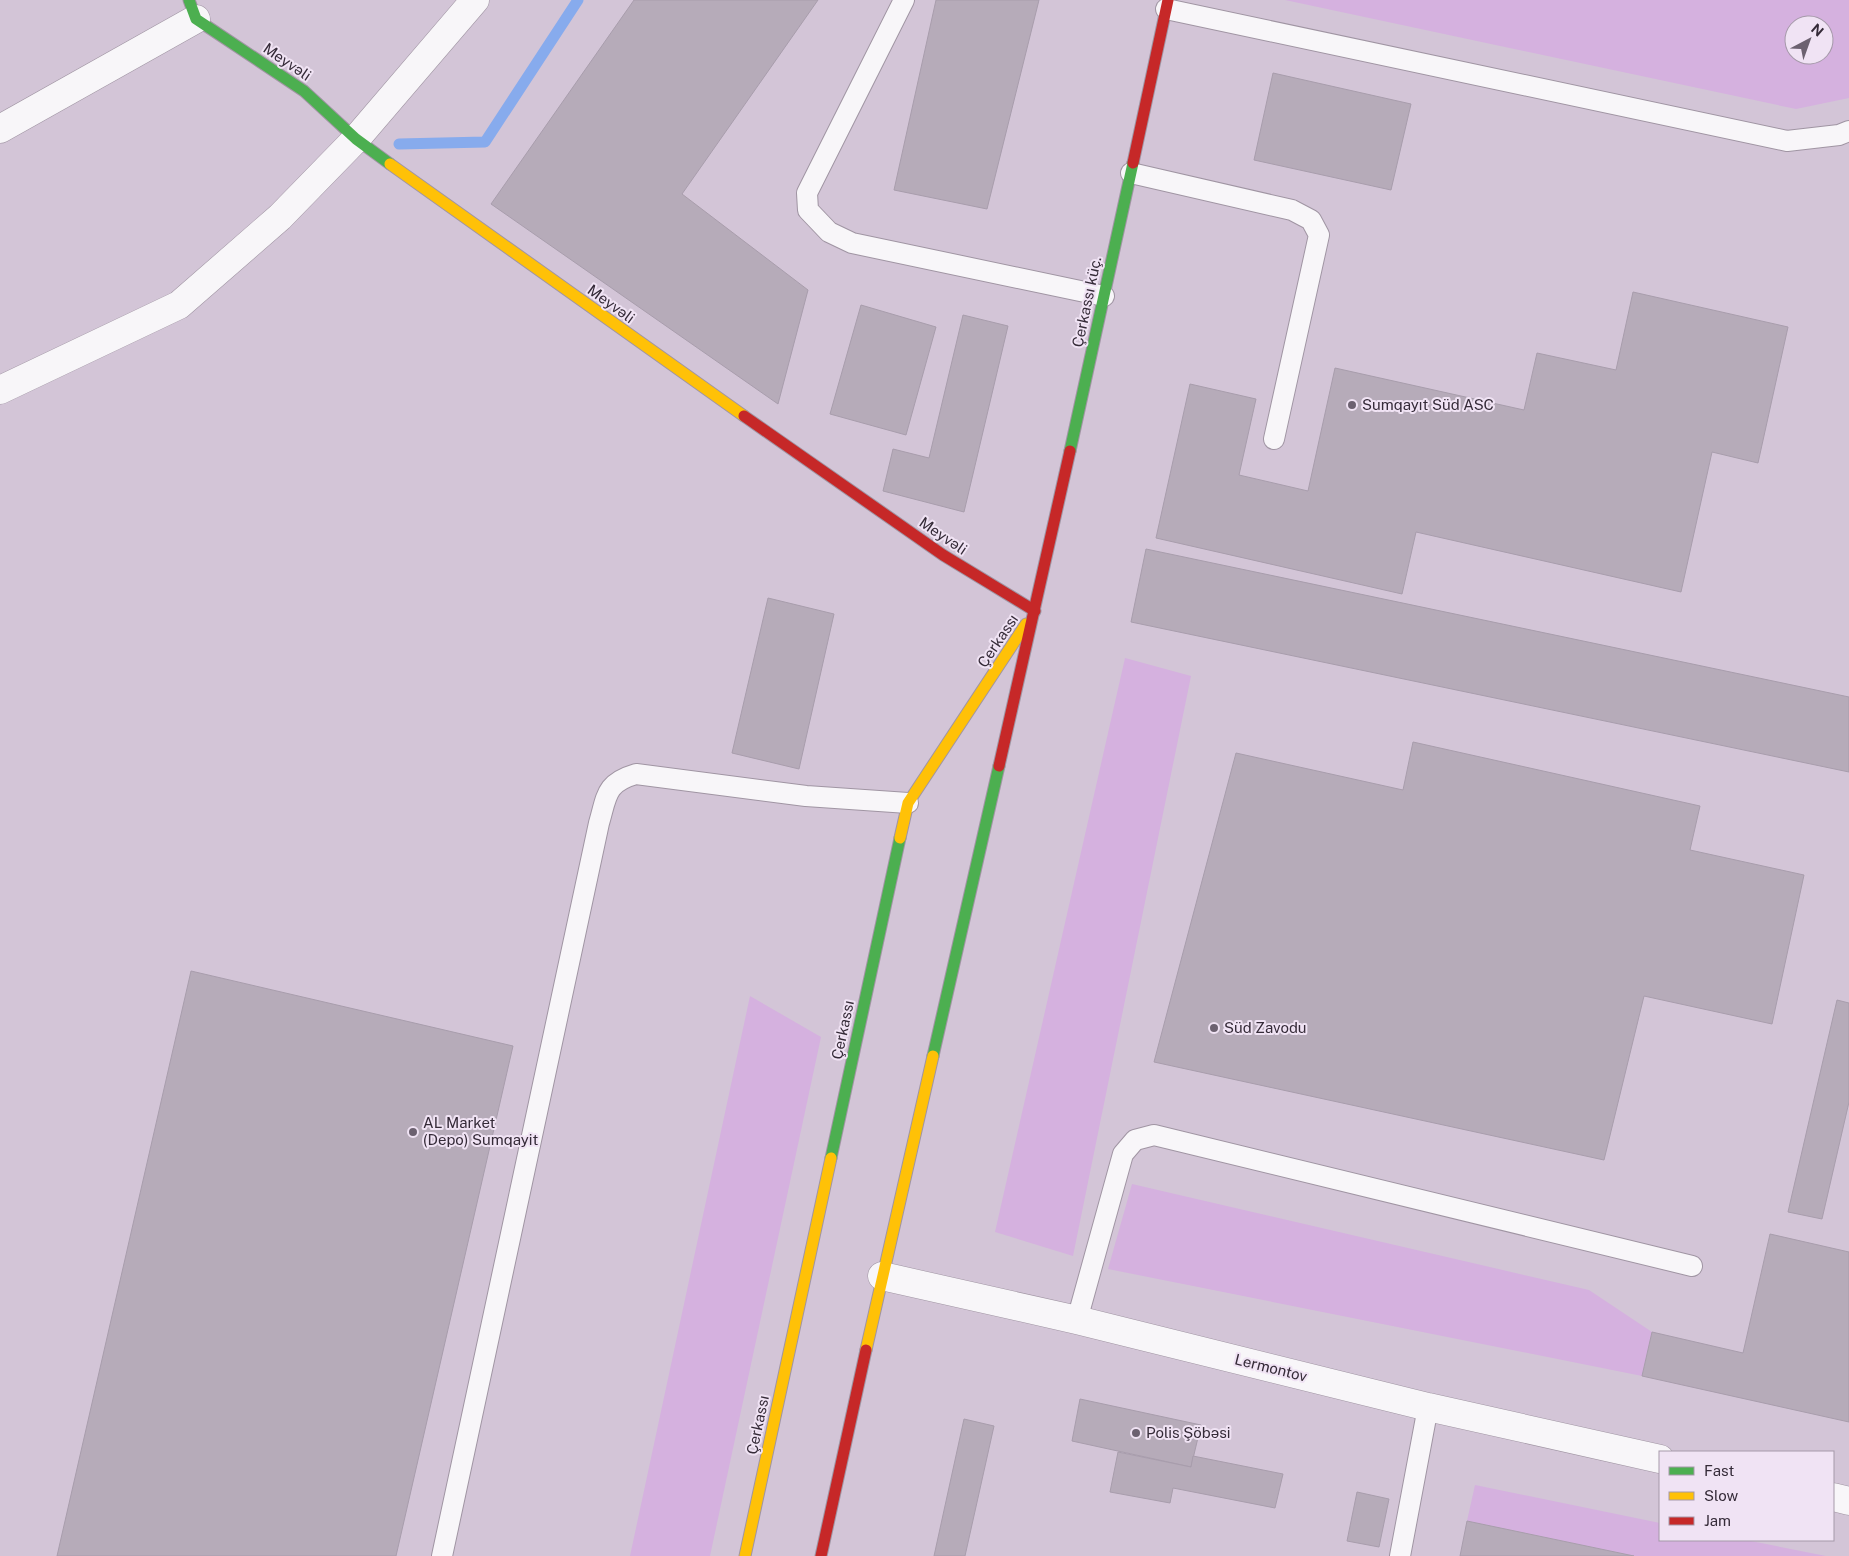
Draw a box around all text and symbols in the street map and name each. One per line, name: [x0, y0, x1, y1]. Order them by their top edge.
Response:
north arrow: [1784, 15, 1834, 65]
text: N: [1808, 21, 1827, 40]
street label: Meyvəli: [260, 39, 314, 84]
street label: Çerkassı küç.: [1069, 255, 1104, 349]
street label: Meyvəli: [585, 281, 638, 326]
place label: Sumqayıt Süd ASC: [1362, 396, 1494, 413]
marker: Sumqayıt Süd ASC: [1346, 399, 1358, 411]
street label: Meyvəli: [916, 513, 970, 558]
street label: Çerkassı: [974, 611, 1021, 670]
street label: Çerkassı: [828, 999, 857, 1061]
place label: Süd Zavodu: [1224, 1019, 1307, 1036]
marker: Süd Zavodu: [1208, 1022, 1220, 1034]
place label: AL Market (Depo) Sumqayit: [423, 1114, 539, 1148]
marker: AL Market (Depo) Sumqayit: [407, 1126, 419, 1138]
street label: Lermontov: [1233, 1350, 1310, 1385]
street label: Çerkassı: [743, 1394, 772, 1456]
place label: Polis Şöbəsi: [1146, 1424, 1231, 1441]
marker: Polis Şöbəsi: [1130, 1427, 1142, 1439]
legend: [1659, 1451, 1834, 1541]
text: Fast: [1704, 1462, 1734, 1479]
text: Slow: [1704, 1487, 1739, 1504]
text: Jam: [1704, 1512, 1731, 1529]

